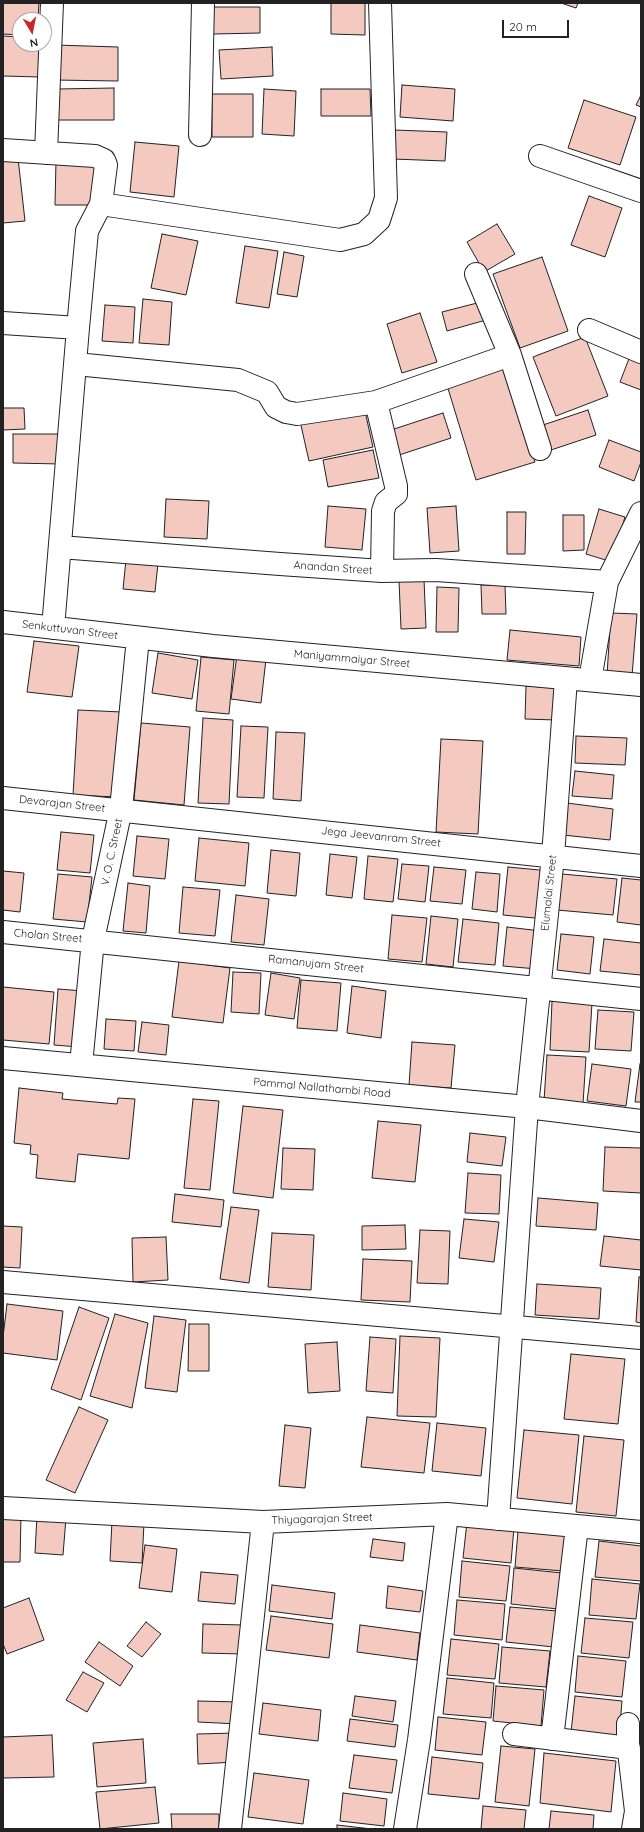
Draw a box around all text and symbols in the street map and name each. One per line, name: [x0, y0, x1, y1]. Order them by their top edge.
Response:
north arrow: [12, 12, 52, 52]
scale bar: [504, 12, 571, 38]
text: 20 m: [509, 19, 537, 34]
text: N: [29, 35, 39, 50]
street label: Anandan Street: [293, 559, 373, 577]
street label: Senkuttuvan Street: [21, 618, 119, 642]
street label: Maniyammaiyar Street: [293, 647, 411, 671]
street label: Devarajan Street: [18, 793, 106, 815]
street label: V. O. C. Street: [98, 817, 126, 887]
street label: Jega Jeevanram Street: [320, 824, 442, 850]
street label: Elumalai Street: [538, 854, 560, 932]
street label: Cholan Street: [13, 926, 83, 946]
street label: Ramanujam Street: [268, 952, 364, 976]
street label: Pammal Nallathambi Road: [253, 1075, 391, 1101]
street label: Thiyagarajan Street: [271, 1511, 373, 1527]

